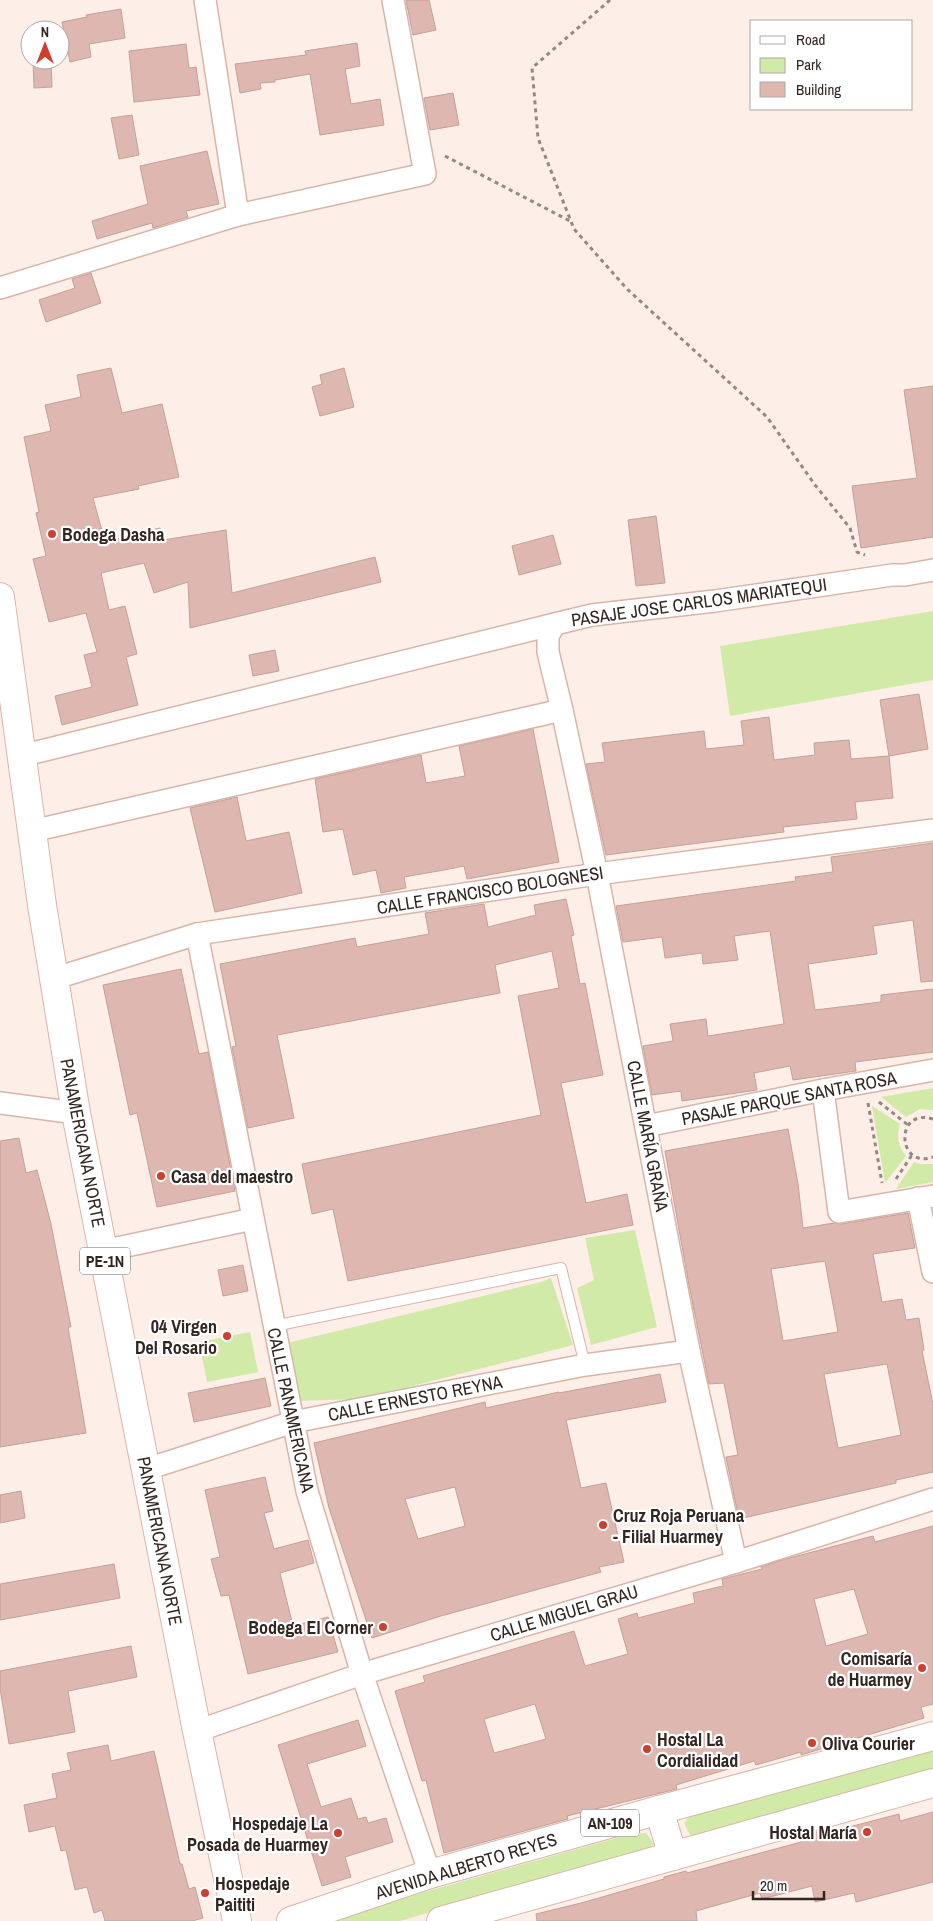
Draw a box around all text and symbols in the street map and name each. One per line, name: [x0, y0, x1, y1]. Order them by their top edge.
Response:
north arrow: [20, 20, 70, 70]
legend: [750, 20, 913, 110]
text: N: [41, 23, 49, 41]
text: Road: [796, 29, 825, 50]
text: Park: [796, 54, 822, 75]
text: Building: [796, 79, 841, 100]
place label: Bodega Dasha: [62, 522, 165, 547]
marker: Bodega Dasha: [46, 528, 58, 540]
street label: PASAJE JOSE CARLOS MARIATEQUI: [570, 572, 828, 632]
street label: CALLE FRANCISCO BOLOGNESI: [375, 860, 605, 920]
street label: PANAMERICANA NORTE: [54, 1056, 112, 1230]
street label: CALLE MARÍA GRAÑA: [621, 1058, 675, 1214]
street label: PASAJE PARQUE SANTA ROSA: [679, 1065, 899, 1131]
place label: Casa del maestro: [171, 1164, 293, 1189]
marker: Casa del maestro: [155, 1170, 167, 1182]
road number: PE-1N: [80, 1248, 130, 1274]
place label: 04 Virgen Del Rosario: [135, 1314, 217, 1360]
street label: CALLE PANAMERICANA: [261, 1325, 321, 1495]
marker: 04 Virgen Del Rosario: [221, 1330, 233, 1342]
street label: CALLE ERNESTO REYNA: [326, 1369, 504, 1427]
street label: PANAMERICANA NORTE: [131, 1454, 189, 1628]
place label: Cruz Roja Peruana - Filial Huarmey: [613, 1503, 745, 1549]
marker: Cruz Roja Peruana - Filial Huarmey: [597, 1519, 609, 1531]
street label: CALLE MIGUEL GRAU: [487, 1579, 641, 1647]
place label: Bodega El Corner: [248, 1615, 373, 1640]
marker: Bodega El Corner: [377, 1621, 389, 1633]
place label: Comisaría de Huarmey: [828, 1646, 913, 1692]
marker: Comisaría de Huarmey: [916, 1662, 928, 1674]
place label: Hostal La Cordialidad: [657, 1727, 738, 1773]
place label: Oliva Courier: [822, 1731, 915, 1756]
marker: Oliva Courier: [806, 1737, 818, 1749]
marker: Hostal La Cordialidad: [641, 1743, 653, 1755]
road number: AN-109: [581, 1810, 639, 1836]
place label: Hospedaje La Posada de Huarmey: [187, 1811, 329, 1857]
place label: Hostal María: [769, 1820, 858, 1845]
street label: AVENIDA ALBERTO REYES: [371, 1826, 560, 1906]
marker: Hostal María: [861, 1826, 873, 1838]
marker: Hospedaje La Posada de Huarmey: [332, 1827, 344, 1839]
scale bar: [753, 1868, 824, 1900]
place label: Hospedaje Paititi: [215, 1871, 290, 1917]
text: 20 m: [760, 1875, 787, 1896]
marker: Hospedaje Paititi: [199, 1887, 211, 1899]

